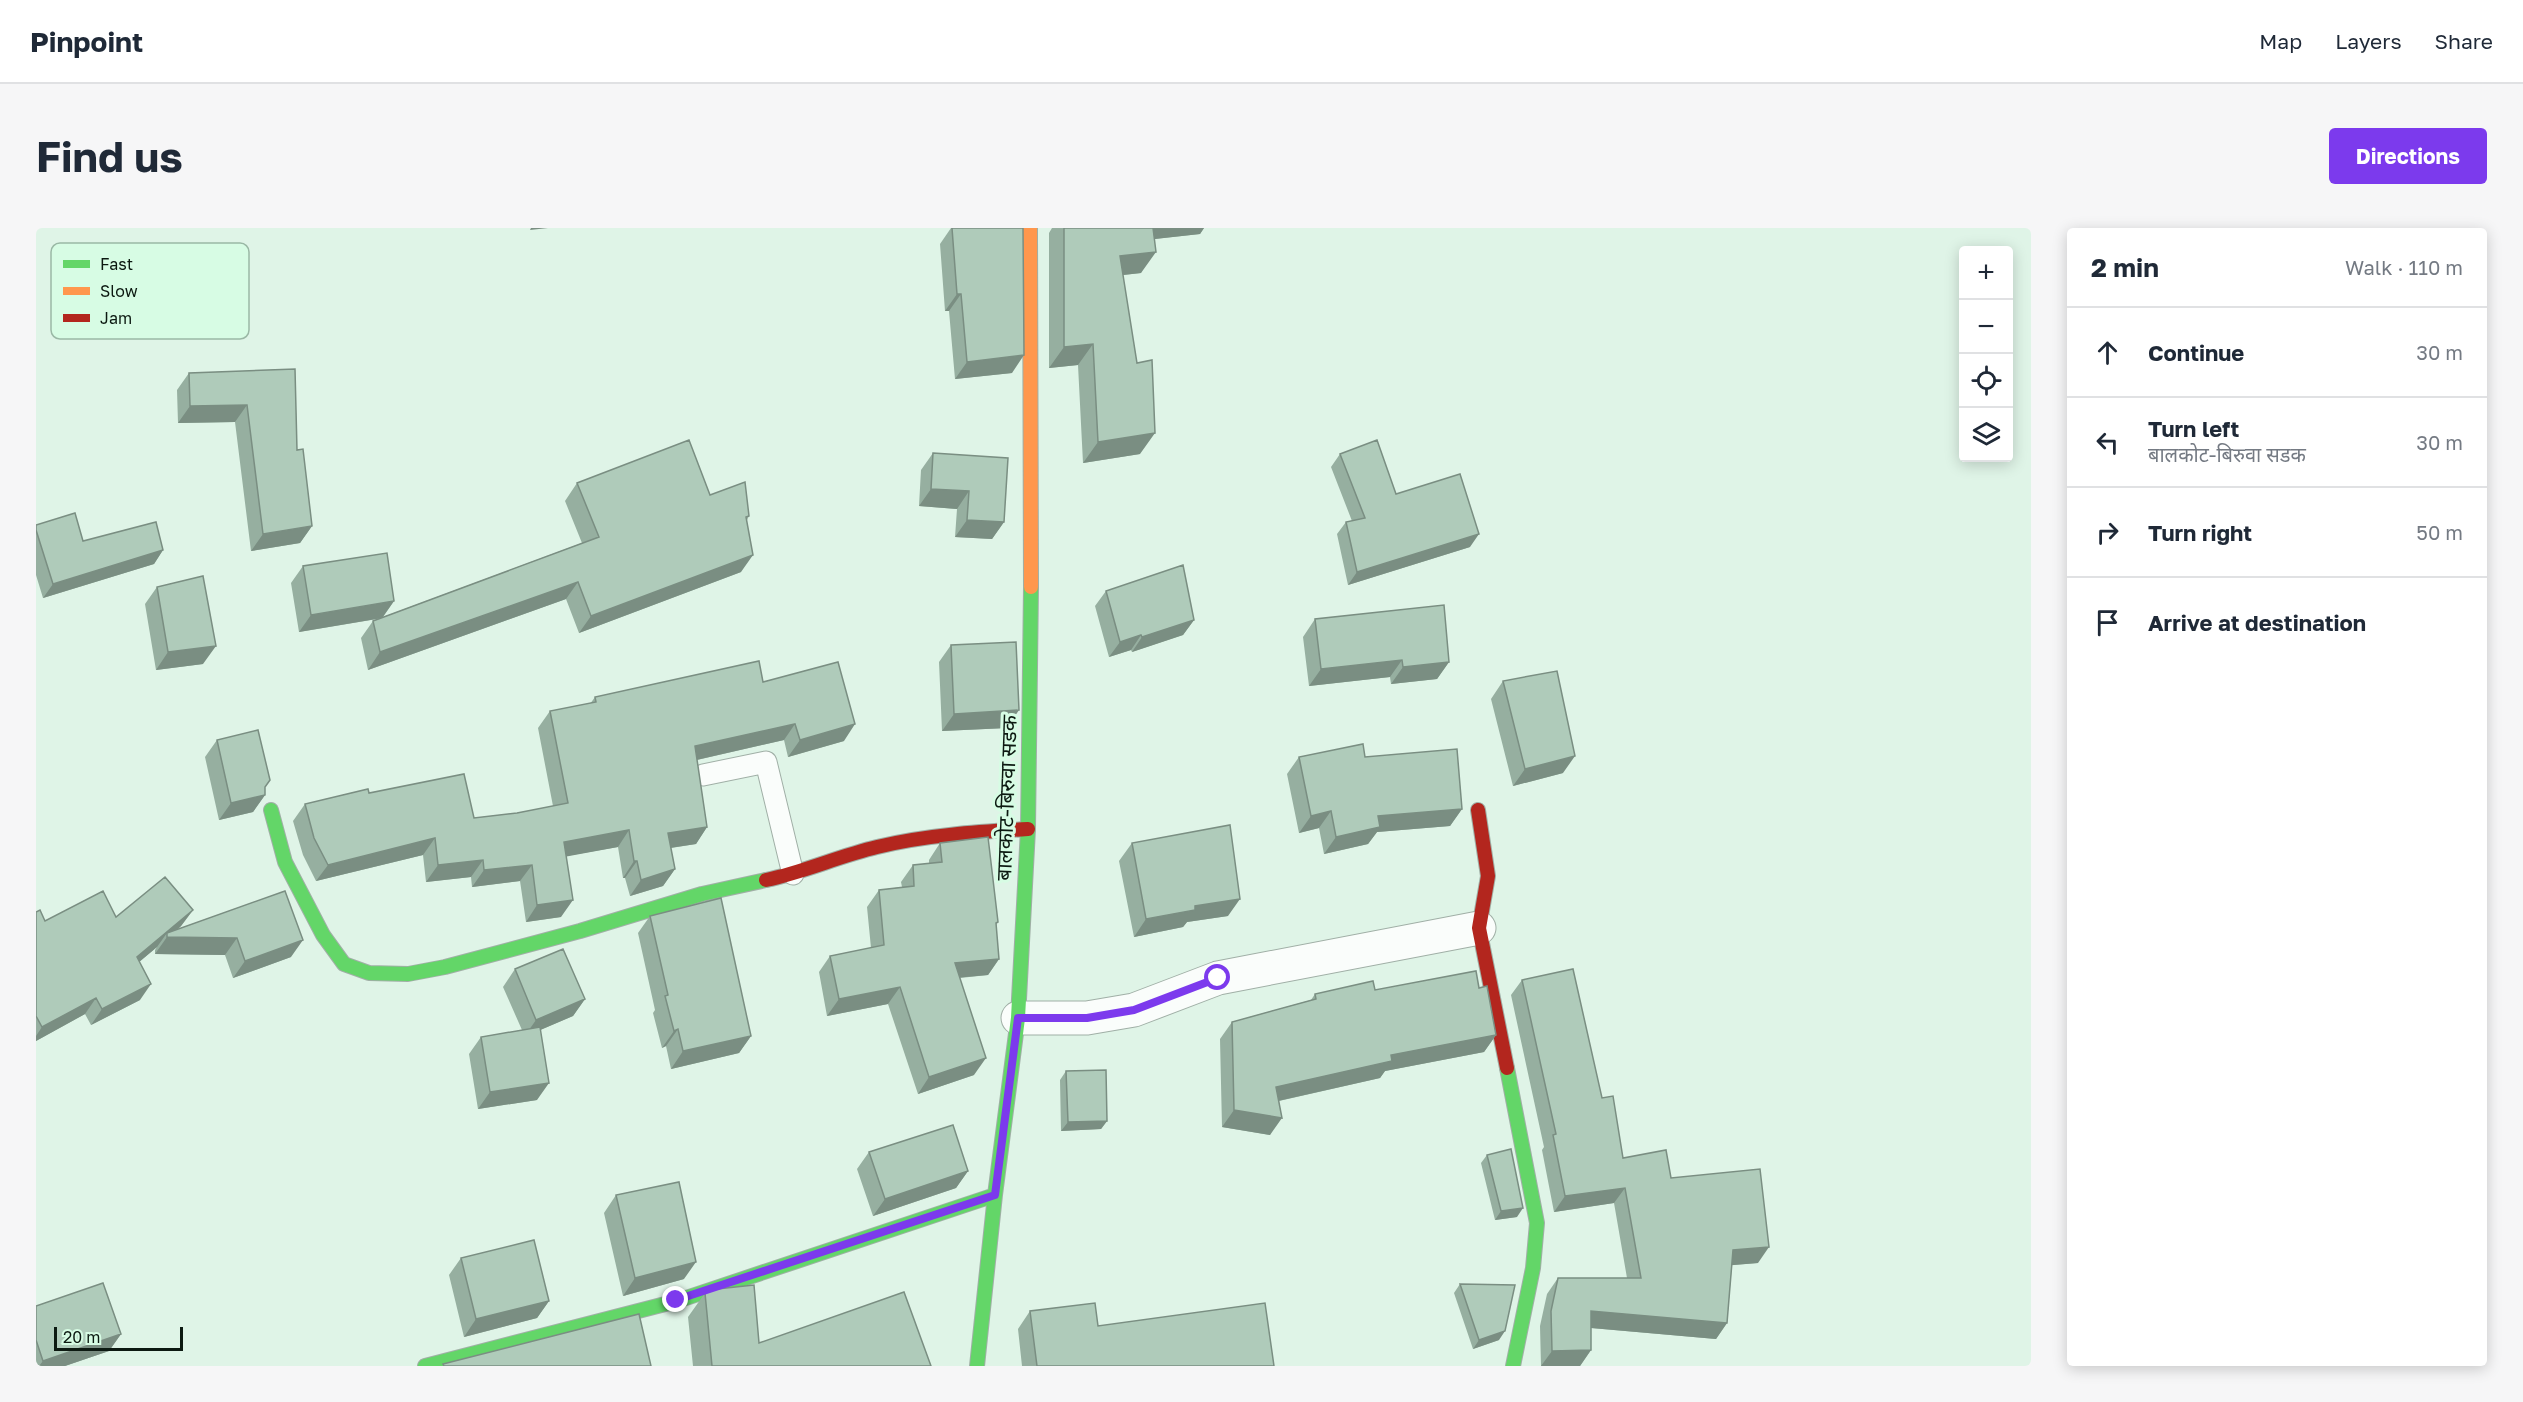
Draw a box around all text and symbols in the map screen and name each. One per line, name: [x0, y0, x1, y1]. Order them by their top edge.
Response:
text: Pinpoint: [30, 25, 143, 58]
text: Map: [2259, 28, 2302, 54]
text: Layers: [2335, 28, 2402, 54]
text: Share: [2435, 28, 2493, 54]
button: Directions: [2329, 128, 2487, 184]
text: Find us: [36, 131, 183, 181]
legend: [51, 243, 249, 339]
map controls: [1959, 246, 2013, 462]
button: +: [1959, 246, 2013, 300]
text: 2 min: [2091, 252, 2159, 283]
text: Fast: [100, 254, 133, 274]
text: Walk · 110 m: [2345, 255, 2463, 279]
text: Slow: [100, 281, 138, 301]
button: −: [1959, 300, 2013, 354]
text: Jam: [100, 308, 132, 328]
icon: ahead: [2091, 336, 2124, 369]
text: Continue: [2148, 339, 2244, 366]
text: 30 m: [2416, 340, 2463, 364]
button: locate: [1959, 354, 2013, 408]
button: layers: [1959, 408, 2013, 462]
text: Turn left: [2148, 415, 2239, 442]
icon: left: [2091, 426, 2124, 459]
text: 30 m: [2416, 430, 2463, 454]
text: बालकोट-बिरुवा सडक: [2148, 442, 2306, 466]
icon: right: [2091, 516, 2124, 549]
text: Turn right: [2148, 519, 2252, 546]
text: 50 m: [2416, 520, 2463, 544]
icon: arrive: [2091, 606, 2124, 639]
text: Arrive at destination: [2148, 609, 2366, 636]
street label: बालकोट-बिरुवा सडक: [990, 714, 1022, 881]
route start: [1204, 964, 1230, 990]
route end: [662, 1286, 688, 1312]
scale bar: [54, 1324, 183, 1352]
text: 20 m: [63, 1327, 100, 1347]

